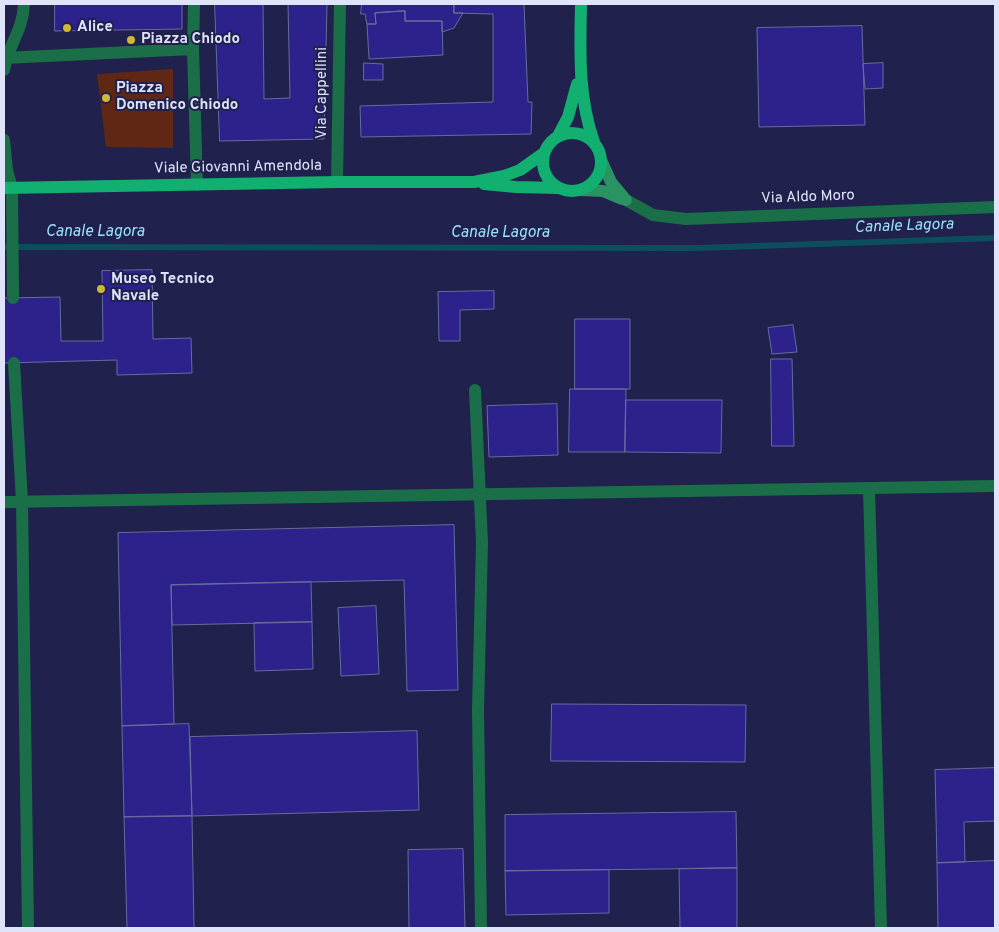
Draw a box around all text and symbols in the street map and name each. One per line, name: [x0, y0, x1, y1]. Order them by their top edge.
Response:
place label: Alice: [77, 19, 113, 37]
marker: Alice: [61, 22, 73, 34]
place label: Piazza Chiodo: [141, 31, 240, 49]
marker: Piazza Chiodo: [125, 34, 137, 46]
street label: Via Cappellini: [314, 47, 332, 139]
place label: Piazza Domenico Chiodo: [116, 80, 238, 115]
marker: Piazza Domenico Chiodo: [100, 92, 112, 104]
street label: Viale Giovanni Amendola: [154, 158, 322, 178]
street label: Via Aldo Moro: [761, 187, 855, 209]
water label: Canale Lagora: [854, 216, 954, 238]
water label: Canale Lagora: [45, 223, 145, 243]
water label: Canale Lagora: [450, 224, 550, 244]
place label: Museo Tecnico Navale: [111, 271, 214, 306]
marker: Museo Tecnico Navale: [95, 283, 107, 295]

